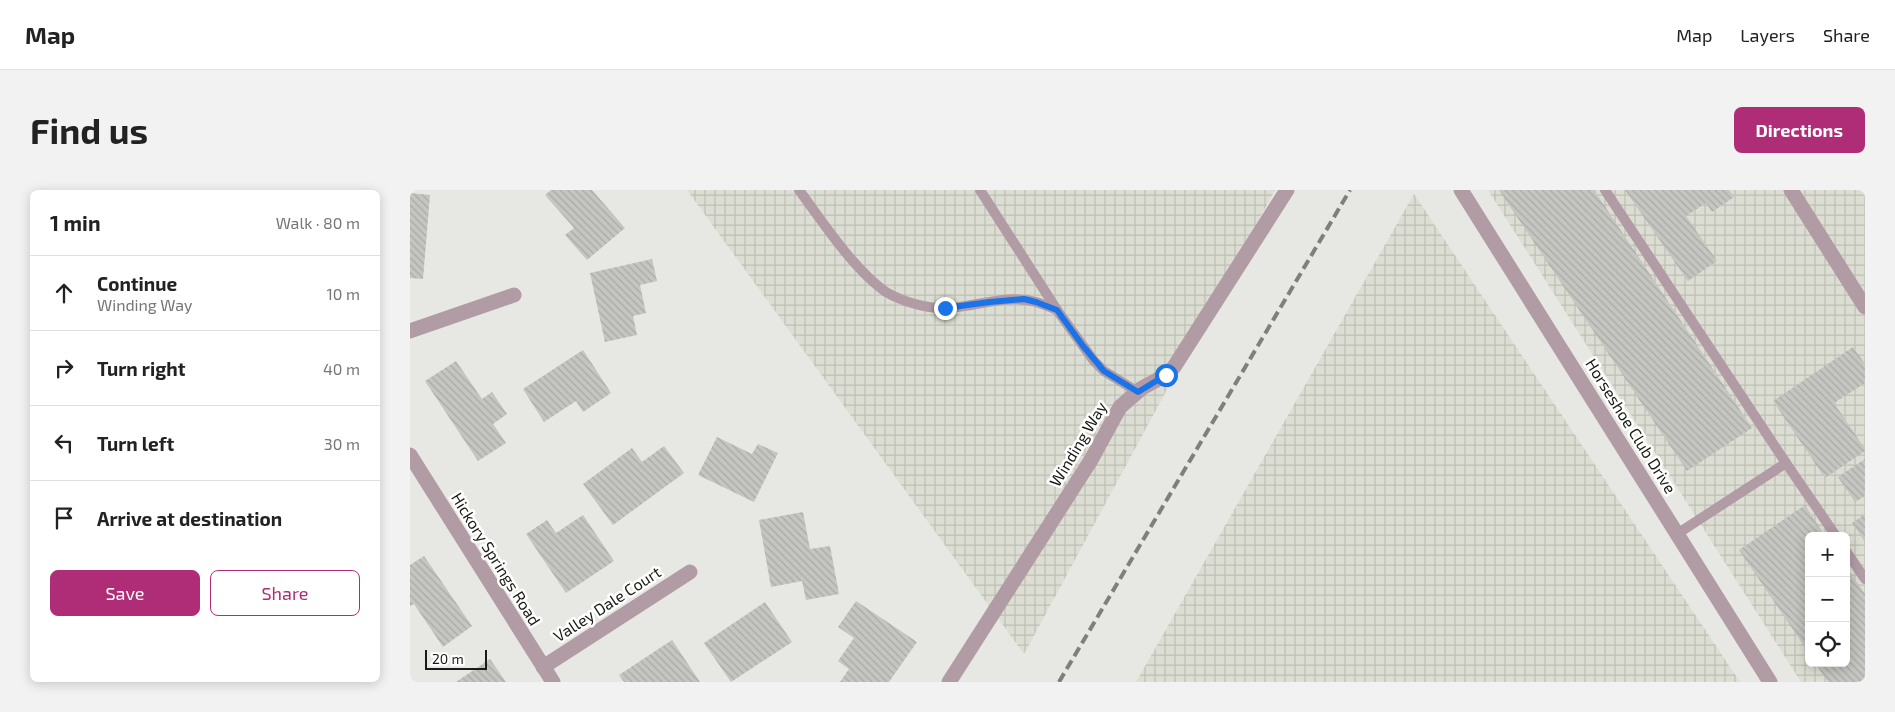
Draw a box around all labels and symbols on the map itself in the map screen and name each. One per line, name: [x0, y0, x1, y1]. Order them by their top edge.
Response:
route end: [934, 297, 957, 320]
street label: Horseshoe Club Drive: [1582, 355, 1681, 497]
route start: [1155, 364, 1178, 387]
street label: Winding Way: [1045, 398, 1111, 490]
street label: Hickory Springs Road: [448, 489, 545, 629]
street label: Valley Dale Court: [550, 562, 664, 645]
scale bar: [425, 647, 488, 670]

